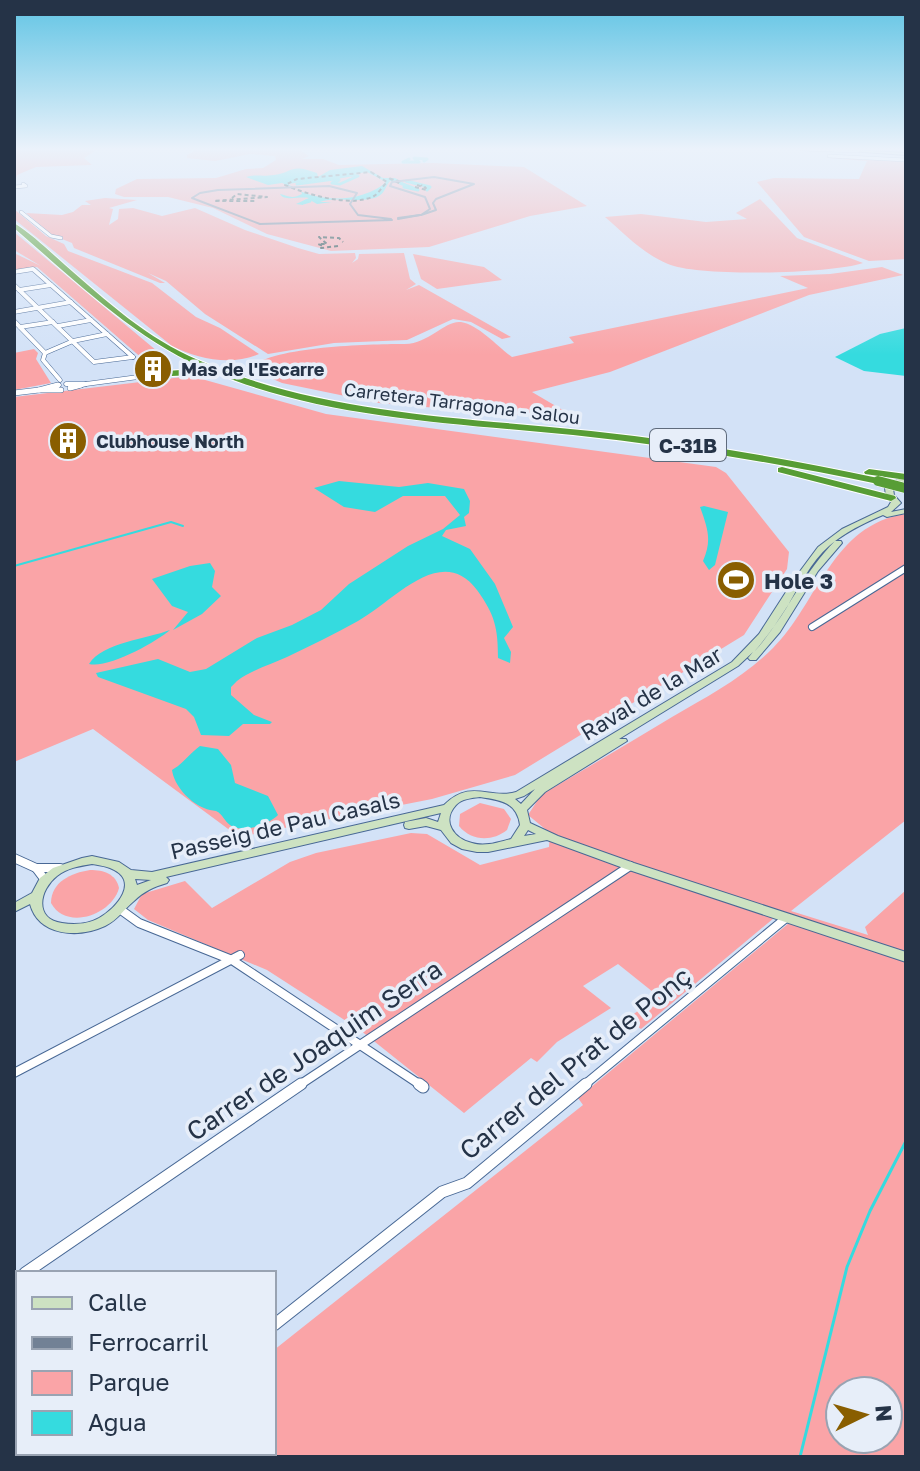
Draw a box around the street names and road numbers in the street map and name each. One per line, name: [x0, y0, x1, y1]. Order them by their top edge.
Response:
street label: Carretera Tarragona - Salou: [343, 378, 581, 428]
road number: C-31B: [650, 429, 726, 461]
street label: Raval de la Mar: [575, 640, 727, 746]
street label: Passeig de Pau Casals: [167, 785, 403, 865]
street label: Carrer de Joaquim Serra: [181, 953, 447, 1147]
street label: Carrer del Prat de Ponç: [453, 960, 697, 1166]

